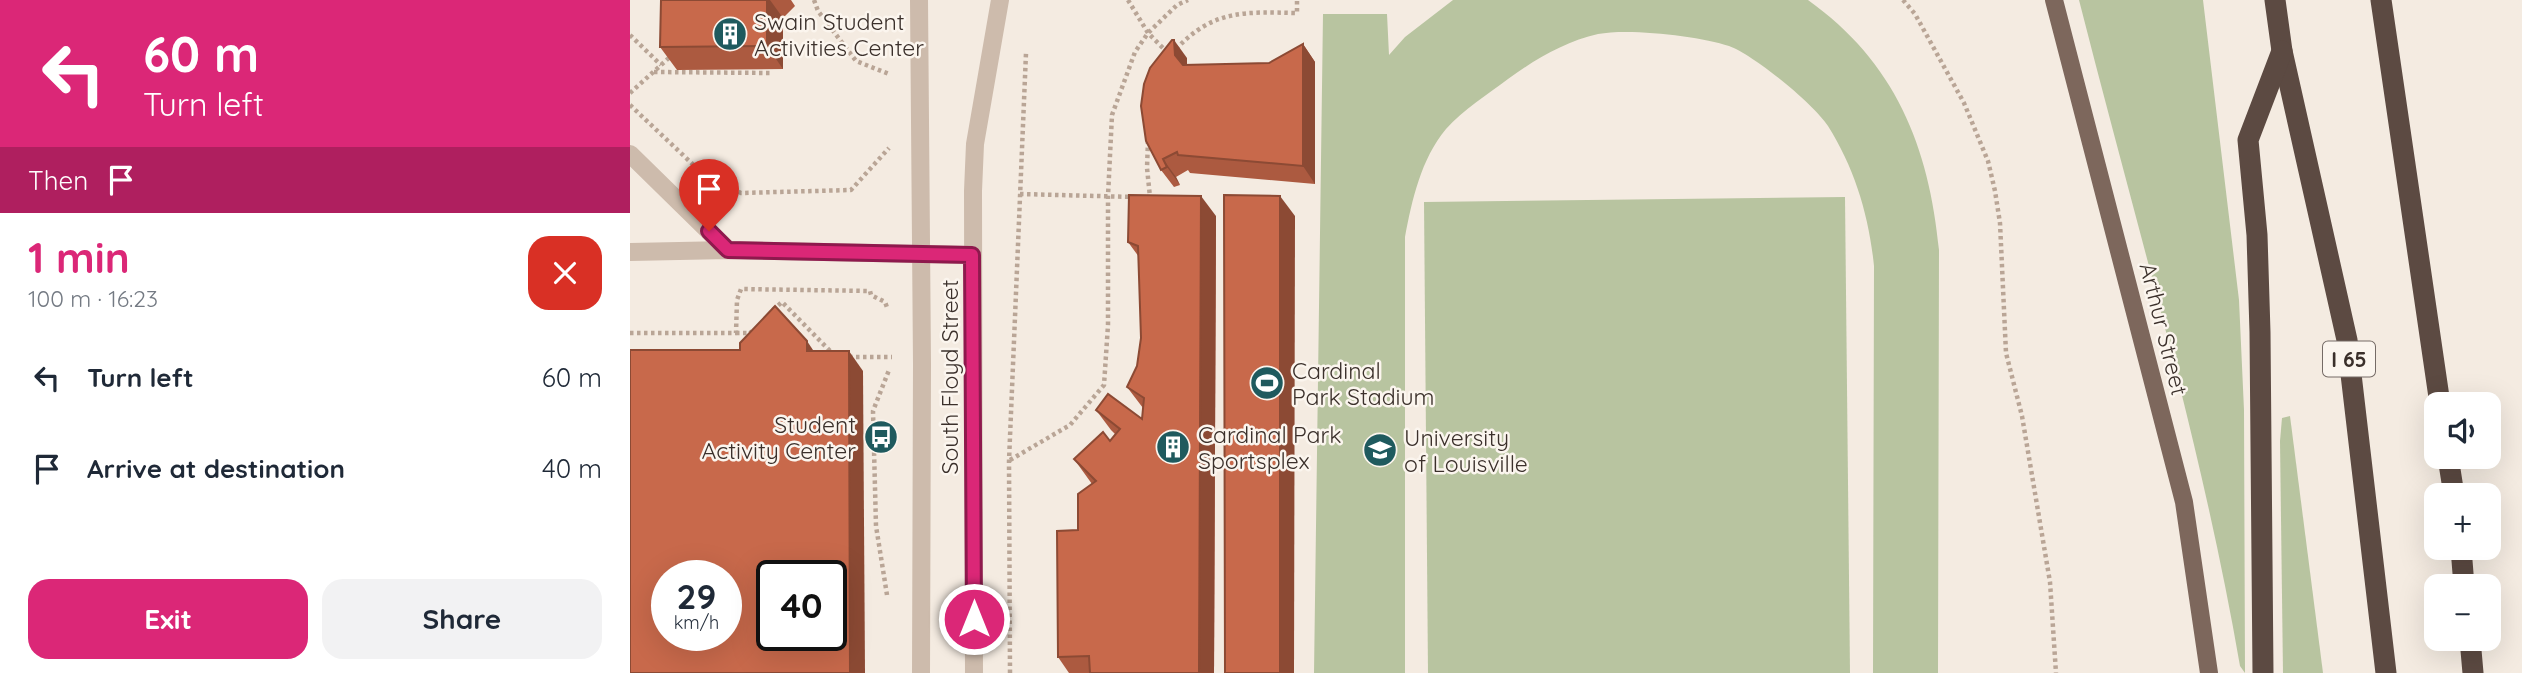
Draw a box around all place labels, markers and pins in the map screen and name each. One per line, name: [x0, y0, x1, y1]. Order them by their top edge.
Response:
place label: Swain Student Activities Center: [754, 7, 924, 62]
building icon: Swain Student Activities Center: [711, 15, 749, 53]
pin: [679, 159, 739, 231]
place label: Cardinal Park Stadium: [1292, 356, 1435, 411]
sports icon: Cardinal Park Stadium: [1248, 364, 1286, 402]
place label: Student Activity Center: [701, 410, 856, 465]
bus stop icon: Student Activity Center: [862, 418, 900, 456]
place label: Cardinal Park Sportsplex: [1198, 420, 1342, 475]
place label: University of Louisville: [1404, 423, 1528, 478]
building icon: Cardinal Park Sportsplex: [1154, 428, 1192, 466]
school or university icon: University of Louisville: [1361, 431, 1399, 469]

